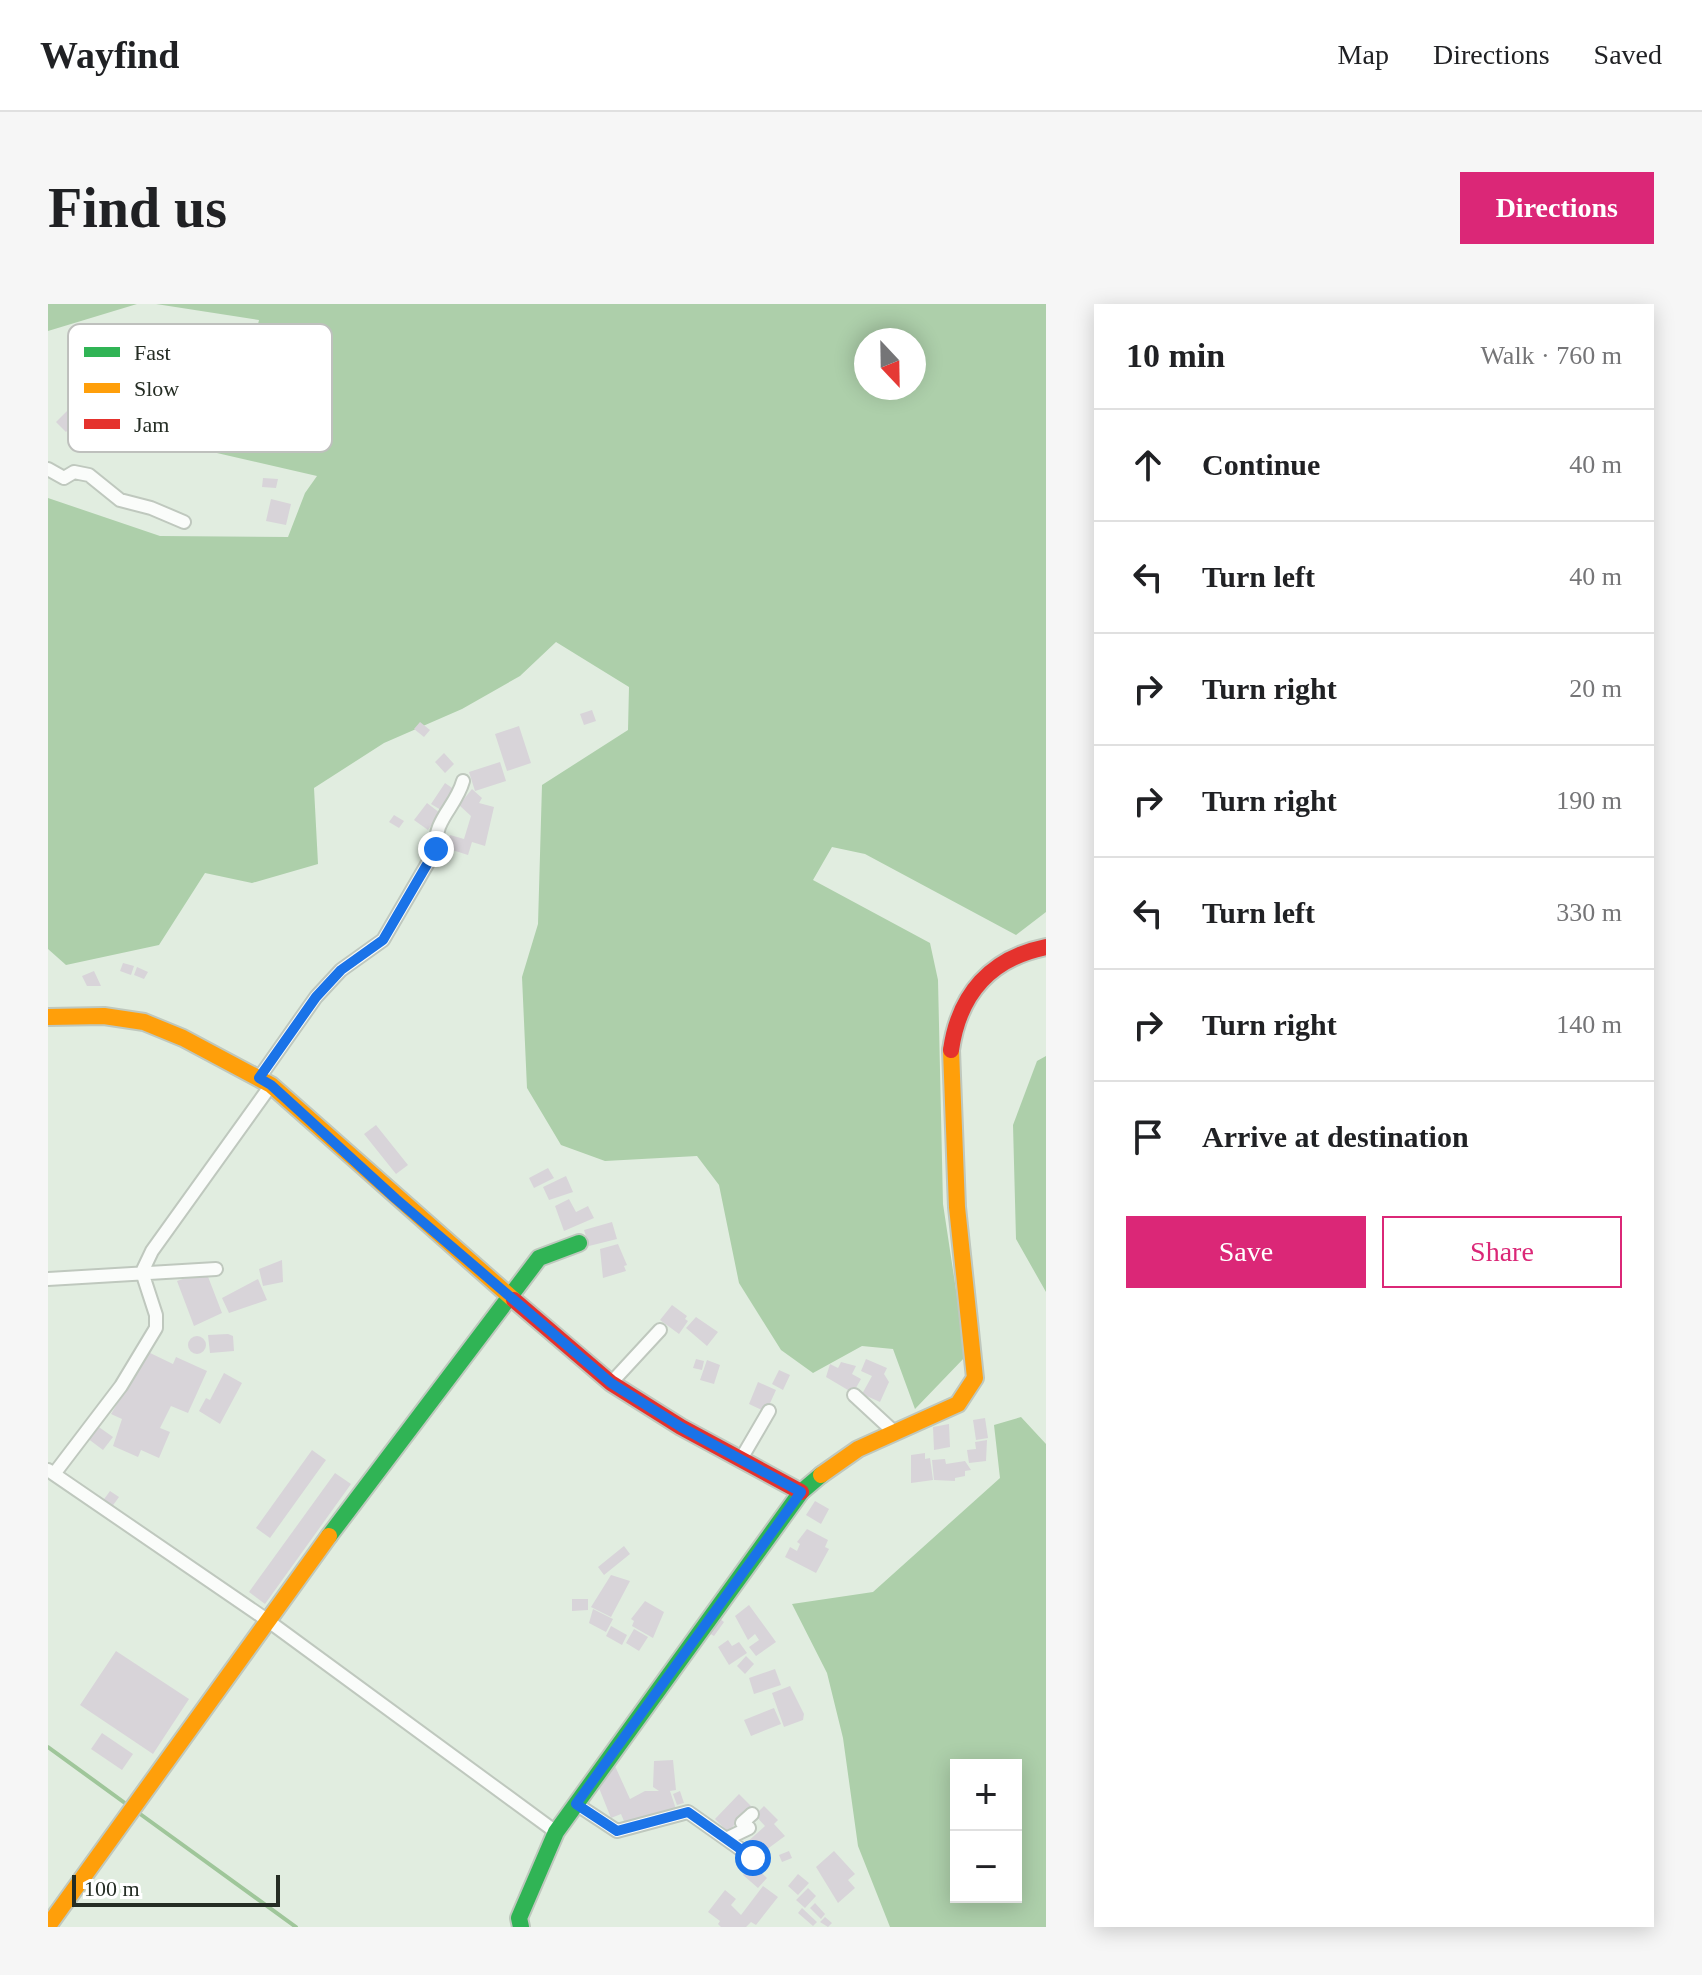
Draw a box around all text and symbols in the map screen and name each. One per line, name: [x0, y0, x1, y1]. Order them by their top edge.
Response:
text: Wayfind: [40, 34, 179, 76]
text: Map: [1338, 39, 1389, 70]
text: Directions: [1433, 39, 1550, 70]
text: Saved: [1594, 39, 1662, 70]
button: Directions: [1460, 172, 1654, 244]
text: Find us: [48, 177, 227, 239]
legend: [68, 324, 332, 452]
north arrow: [854, 328, 926, 400]
text: 10 min: [1126, 337, 1225, 374]
text: Fast: [134, 340, 171, 365]
text: Walk · 760 m: [1480, 341, 1622, 370]
text: Slow: [134, 376, 179, 401]
text: Jam: [134, 412, 169, 437]
icon: ahead: [1126, 443, 1170, 487]
text: Continue: [1202, 448, 1320, 481]
text: 40 m: [1569, 450, 1622, 479]
icon: left: [1126, 555, 1170, 599]
text: Turn left: [1202, 560, 1315, 593]
text: 40 m: [1569, 562, 1622, 591]
icon: right: [1126, 667, 1170, 711]
text: Turn right: [1202, 672, 1337, 705]
text: 20 m: [1569, 674, 1622, 703]
icon: right: [1126, 779, 1170, 823]
text: Turn right: [1202, 784, 1337, 817]
text: 190 m: [1556, 786, 1622, 815]
route end: [418, 831, 454, 867]
icon: left: [1126, 891, 1170, 935]
text: Turn left: [1202, 896, 1315, 929]
text: 330 m: [1556, 898, 1622, 927]
icon: right: [1126, 1003, 1170, 1047]
text: Turn right: [1202, 1008, 1337, 1041]
text: 140 m: [1556, 1010, 1622, 1039]
icon: arrive: [1126, 1115, 1170, 1159]
text: Arrive at destination: [1202, 1120, 1469, 1153]
button: Save: [1126, 1216, 1366, 1288]
button: Share: [1382, 1216, 1622, 1288]
map controls: [950, 1759, 1022, 1903]
button: +: [950, 1759, 1022, 1831]
button: −: [950, 1831, 1022, 1903]
route start: [735, 1840, 771, 1876]
scale bar: [72, 1871, 280, 1907]
text: 100 m: [84, 1876, 140, 1901]

